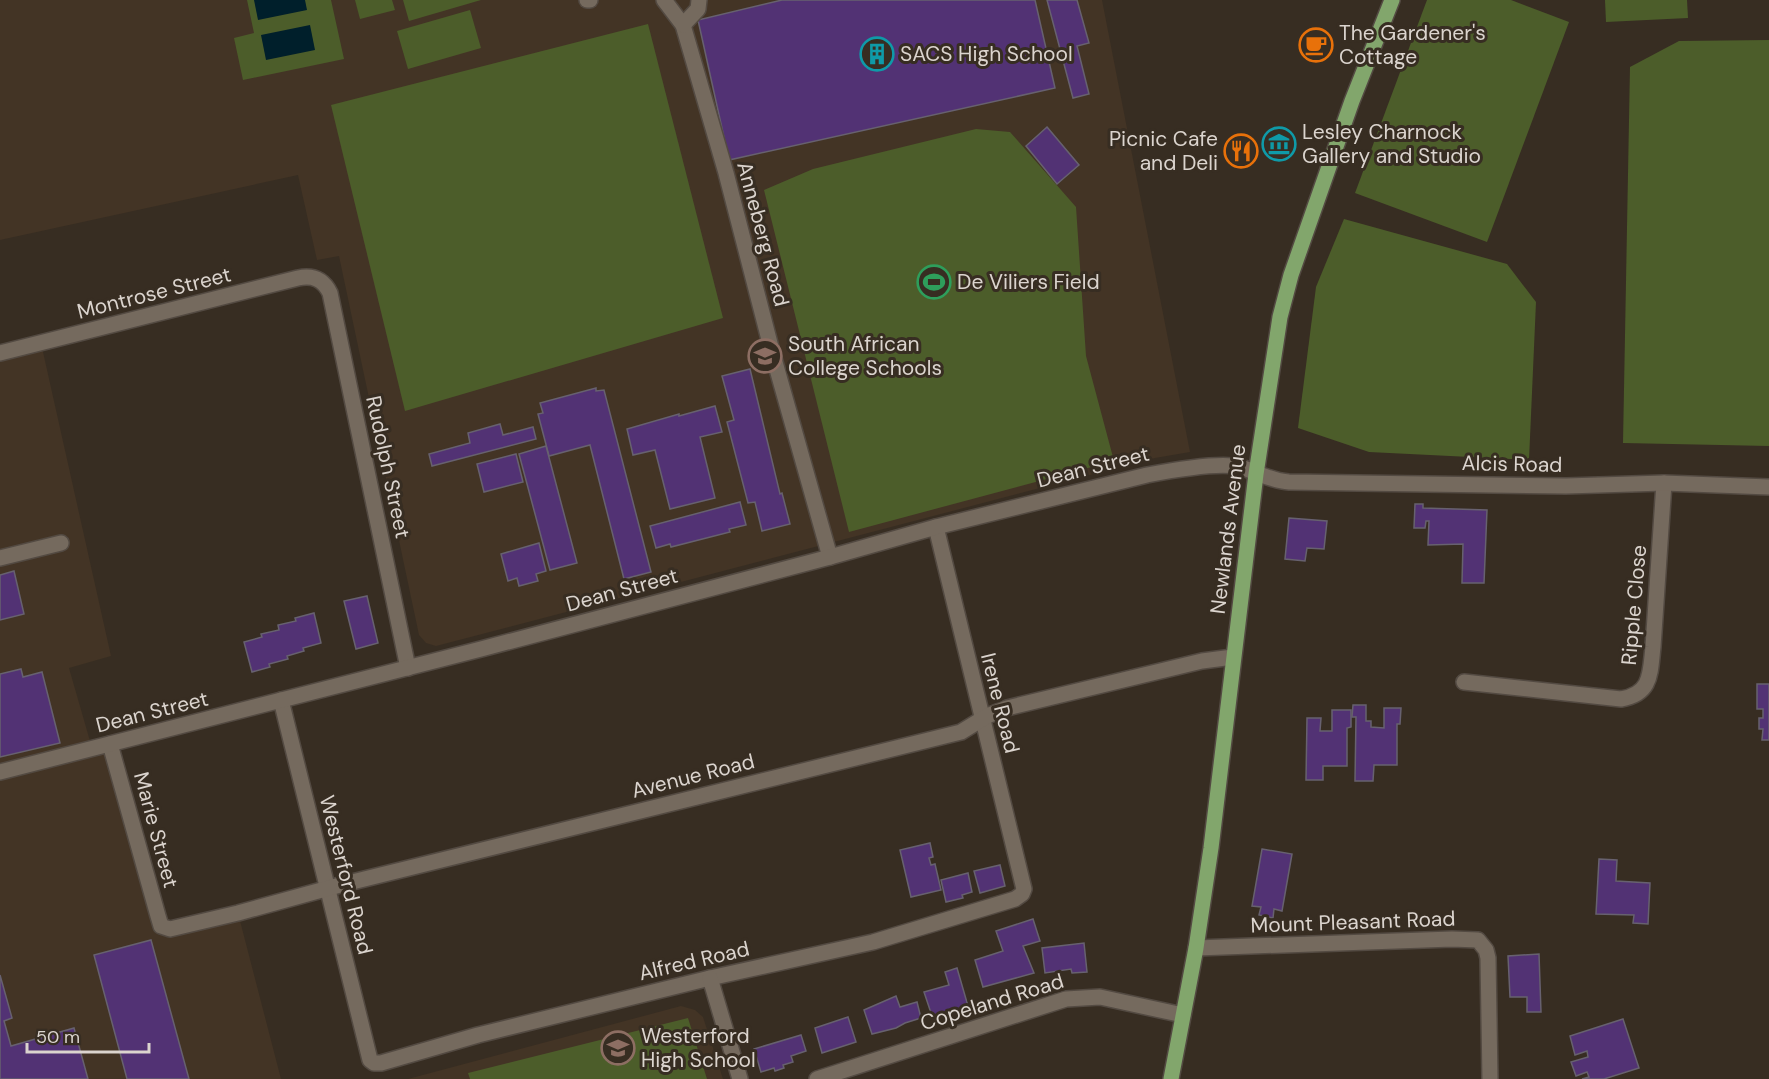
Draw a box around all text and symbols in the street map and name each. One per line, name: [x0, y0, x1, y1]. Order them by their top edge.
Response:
place label: The Gardener's Cottage: [1339, 19, 1486, 71]
cafe icon: The Gardener's Cottage: [1298, 27, 1334, 63]
building icon: SACS High School: [859, 36, 895, 72]
place label: SACS High School: [900, 40, 1073, 68]
place label: Lesley Charnock Gallery and Studio: [1302, 118, 1481, 170]
place label: Picnic Cafe and Deli: [1109, 125, 1218, 177]
museum icon: Lesley Charnock Gallery and Studio: [1261, 126, 1297, 162]
restaurant icon: Picnic Cafe and Deli: [1223, 133, 1259, 169]
street label: Anneberg Road: [730, 159, 796, 309]
street label: Montrose Street: [74, 260, 234, 326]
sports icon: De Viliers Field: [916, 264, 952, 300]
place label: De Viliers Field: [957, 268, 1100, 296]
place label: South African College Schools: [788, 330, 942, 382]
school or university icon: South African College Schools: [747, 338, 783, 374]
street label: Rudolph Street: [359, 393, 417, 541]
street label: Dean Street: [1034, 440, 1152, 494]
street label: Newlands Avenue: [1204, 442, 1252, 615]
street label: Alcis Road: [1461, 449, 1563, 479]
street label: Ripple Close: [1615, 544, 1653, 666]
street label: Dean Street: [563, 562, 681, 618]
street label: Irene Road: [974, 650, 1026, 756]
street label: Dean Street: [93, 685, 211, 739]
street label: Avenue Road: [629, 747, 757, 805]
street label: Marie Street: [127, 769, 185, 891]
street label: Westerford Road: [313, 792, 379, 958]
street label: Mount Pleasant Road: [1250, 904, 1456, 940]
street label: Alfred Road: [636, 935, 752, 987]
street label: Copeland Road: [917, 967, 1067, 1037]
scale bar: [27, 1016, 148, 1054]
place label: Westerford High School: [641, 1022, 756, 1074]
text: 50 m: [36, 1025, 80, 1049]
school or university icon: Westerford High School: [600, 1030, 636, 1066]

